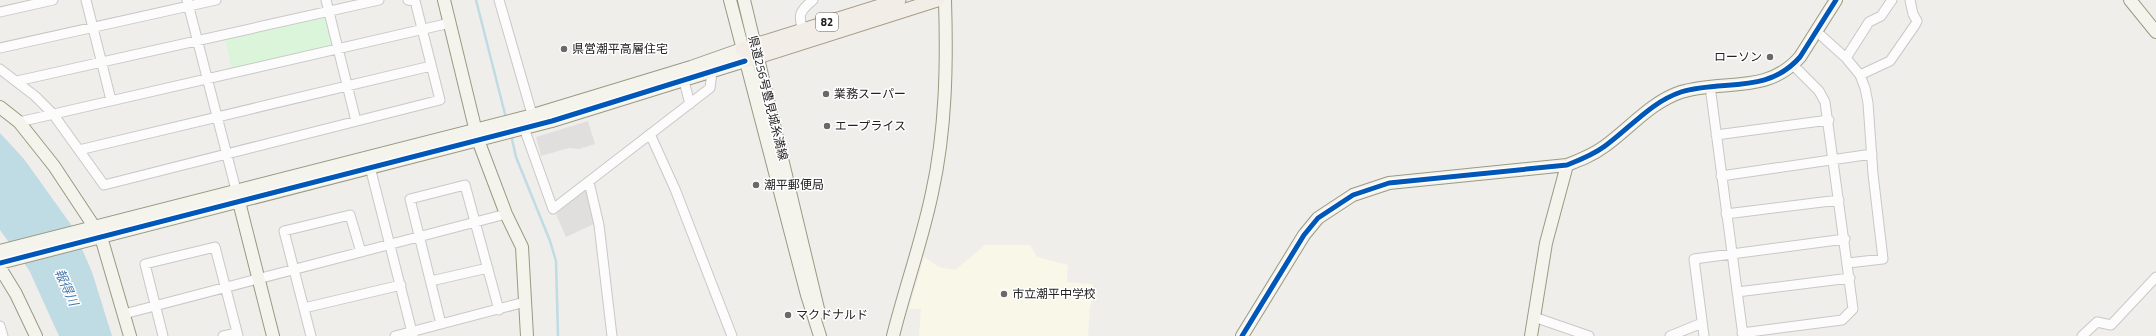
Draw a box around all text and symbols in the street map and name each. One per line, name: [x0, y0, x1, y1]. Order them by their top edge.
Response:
road number: 82: [816, 13, 838, 31]
street label: 県道256号豊見城糸満線: [744, 33, 793, 162]
place label: 県営潮平高層住宅: [572, 39, 668, 58]
marker: 県営潮平高層住宅: [559, 44, 569, 54]
place label: ローソン: [1714, 47, 1762, 66]
marker: ローソン: [1765, 52, 1775, 62]
place label: 業務スーパー: [834, 84, 906, 103]
marker: 業務スーパー: [821, 89, 831, 99]
place label: エープライス: [835, 116, 906, 135]
marker: エープライス: [822, 121, 832, 131]
place label: 潮平郵便局: [764, 175, 824, 194]
marker: 潮平郵便局: [751, 180, 761, 190]
water label: 報得川: [50, 265, 85, 311]
place label: 市立潮平中学校: [1012, 284, 1096, 303]
marker: 市立潮平中学校: [999, 289, 1009, 299]
place label: マクドナルド: [796, 305, 868, 324]
marker: マクドナルド: [783, 310, 793, 320]

